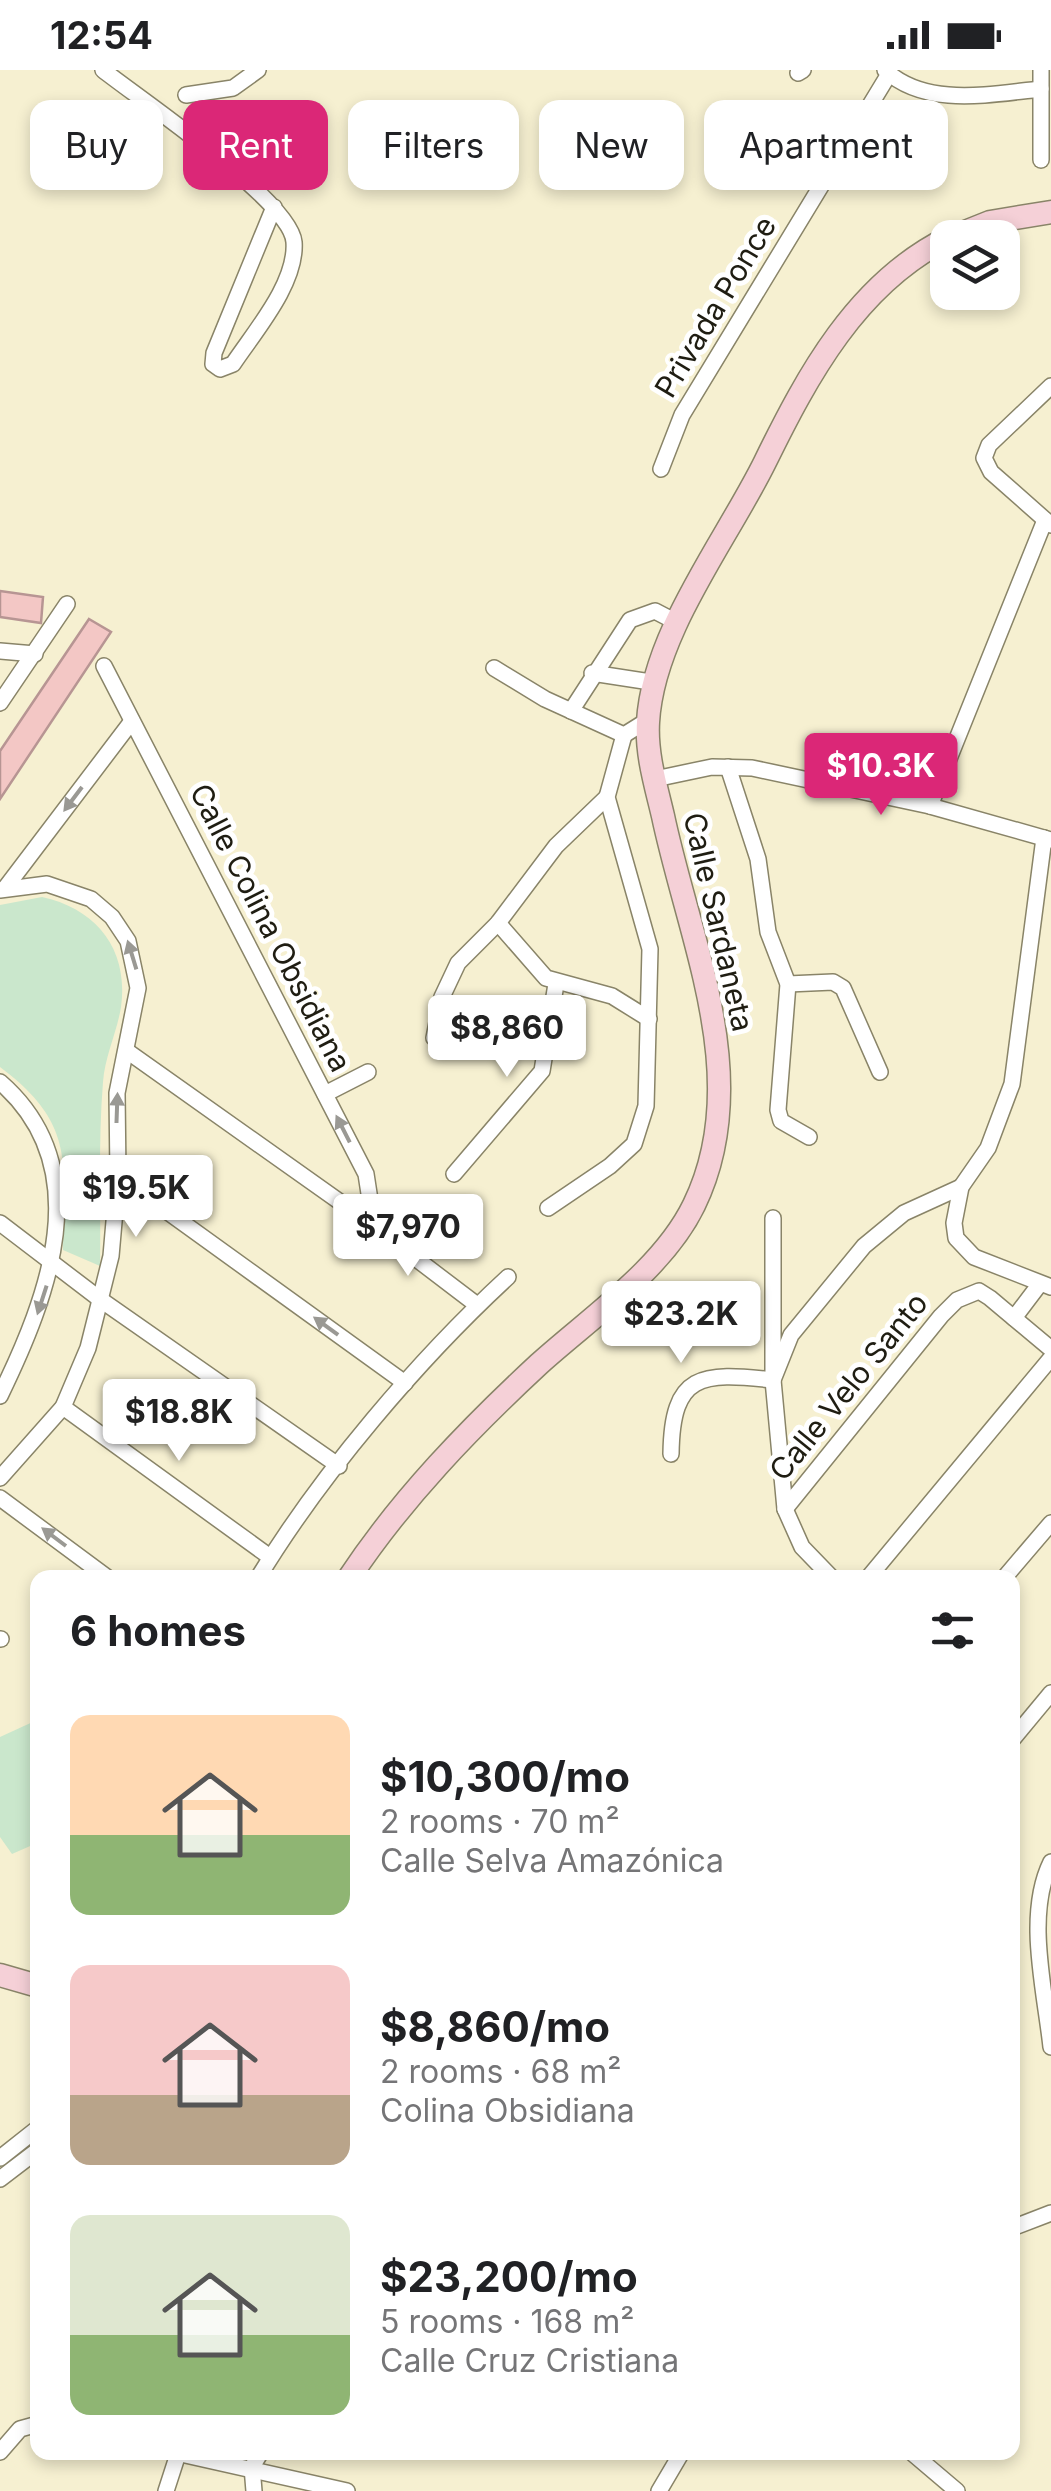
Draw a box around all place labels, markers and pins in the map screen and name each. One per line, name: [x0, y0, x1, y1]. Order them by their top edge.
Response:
pin: $10.3K: [800, 733, 962, 818]
pin: $8,860: [426, 995, 588, 1080]
pin: $19.5K: [55, 1155, 217, 1240]
pin: $7,970: [327, 1194, 489, 1279]
pin: $23.2K: [600, 1281, 762, 1366]
pin: $18.8K: [98, 1379, 260, 1464]

